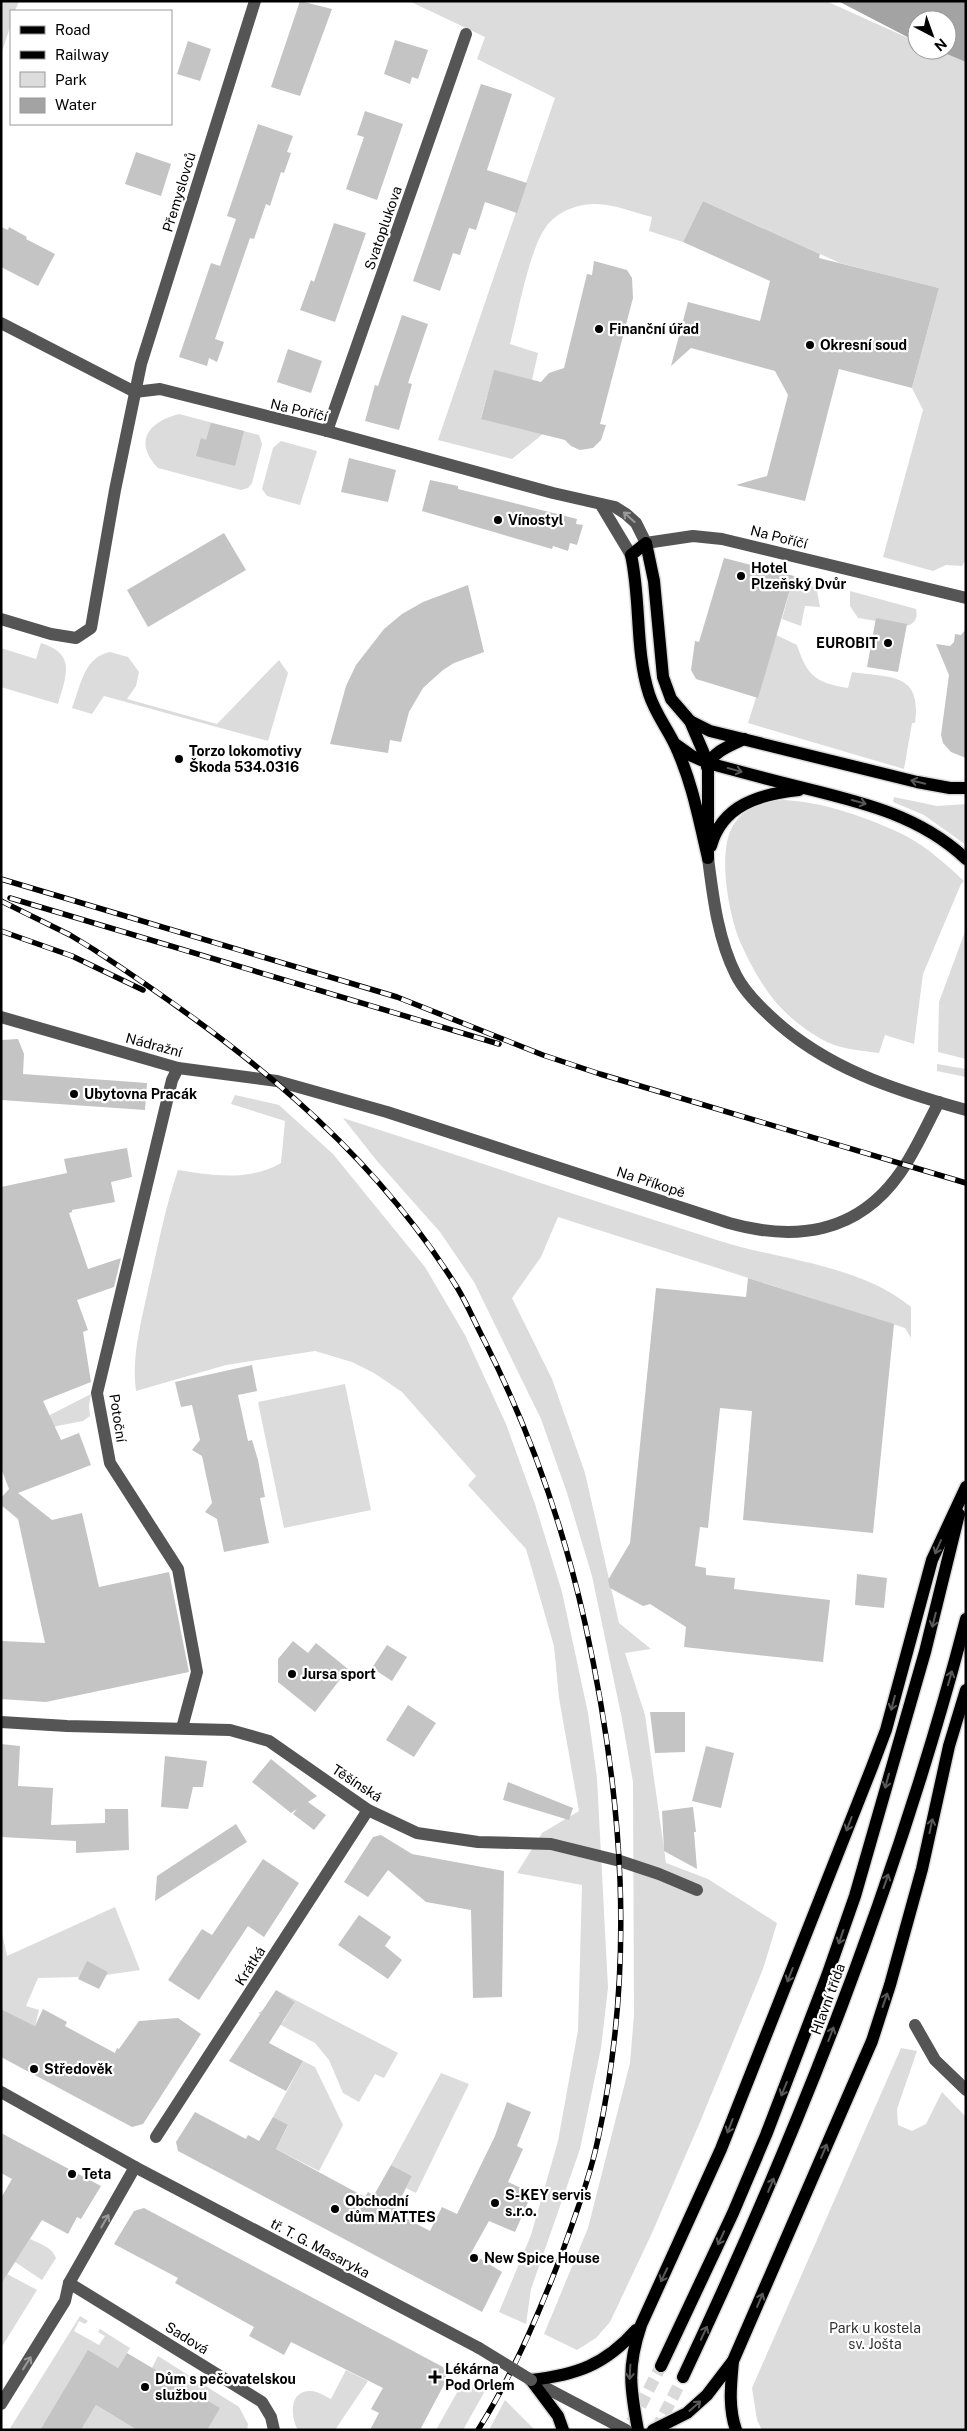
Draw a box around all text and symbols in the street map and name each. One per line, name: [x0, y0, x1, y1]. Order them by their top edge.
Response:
legend: [10, 10, 172, 125]
north arrow: [907, 10, 957, 60]
text: Road: [55, 21, 91, 38]
text: N: [931, 35, 950, 54]
text: Railway: [55, 46, 109, 63]
text: Park: [55, 71, 87, 88]
text: Water: [55, 96, 97, 113]
street label: Přemyslovců: [159, 150, 199, 234]
street label: Svatoplukova: [361, 184, 405, 272]
place label: Finanční úřad: [609, 321, 699, 337]
marker: Finanční úřad: [593, 323, 605, 335]
place label: Okresní soud: [820, 337, 907, 353]
marker: Okresní soud: [804, 339, 816, 351]
street label: Na Poříčí: [269, 396, 330, 424]
place label: Vínostyl: [508, 512, 564, 528]
one-way arrow: [623, 512, 636, 523]
marker: Vínostyl: [492, 514, 504, 526]
street label: Na Poříčí: [749, 522, 810, 552]
place label: Hotel Plzeňský Dvůr: [751, 560, 846, 592]
marker: Hotel Plzeňský Dvůr: [735, 570, 747, 582]
place label: EUROBIT: [816, 635, 878, 651]
marker: EUROBIT: [882, 637, 894, 649]
place label: Torzo lokomotivy Škoda 534.0316: [189, 743, 302, 775]
marker: Torzo lokomotivy Škoda 534.0316: [173, 753, 185, 765]
one-way arrow: [727, 766, 743, 775]
one-way arrow: [910, 777, 926, 786]
one-way arrow: [850, 798, 866, 807]
street label: Nádražní: [124, 1030, 185, 1060]
place label: Ubytovna Pracák: [84, 1086, 197, 1102]
marker: Ubytovna Pracák: [68, 1088, 80, 1100]
street label: Na Příkopě: [615, 1163, 687, 1201]
street label: Potoční: [106, 1393, 130, 1444]
one-way arrow: [933, 1539, 943, 1554]
one-way arrow: [929, 1611, 938, 1627]
place label: Jursa sport: [302, 1666, 376, 1682]
marker: Jursa sport: [286, 1668, 298, 1680]
one-way arrow: [946, 1671, 955, 1687]
one-way arrow: [888, 1695, 898, 1711]
street label: Těšínská: [329, 1761, 385, 1805]
one-way arrow: [882, 1772, 892, 1788]
one-way arrow: [844, 1816, 853, 1831]
one-way arrow: [927, 1819, 936, 1835]
one-way arrow: [881, 1873, 891, 1889]
one-way arrow: [836, 1928, 845, 1944]
street label: Krátká: [232, 1944, 268, 1988]
street label: Hlavní třída: [808, 1961, 848, 2037]
one-way arrow: [785, 1967, 794, 1982]
one-way arrow: [881, 1992, 891, 2008]
one-way arrow: [827, 2027, 836, 2042]
place label: Středověk: [44, 2061, 113, 2077]
marker: Středověk: [28, 2063, 40, 2075]
one-way arrow: [779, 2081, 789, 2096]
one-way arrow: [725, 2119, 734, 2134]
one-way arrow: [820, 2144, 830, 2159]
place label: Teta: [82, 2166, 111, 2182]
marker: Teta: [66, 2168, 78, 2180]
one-way arrow: [766, 2178, 776, 2193]
place label: S-KEY servis s.r.o.: [505, 2187, 591, 2219]
place label: Obchodní dům MATTES: [345, 2193, 436, 2225]
marker: S-KEY servis s.r.o.: [489, 2197, 501, 2209]
marker: Obchodní dům MATTES: [329, 2203, 341, 2215]
one-way arrow: [101, 2215, 111, 2229]
street label: tř. T. G. Masaryka: [268, 2215, 372, 2281]
one-way arrow: [716, 2231, 726, 2246]
place label: New Spice House: [484, 2250, 600, 2266]
marker: New Spice House: [468, 2252, 480, 2264]
one-way arrow: [658, 2267, 668, 2282]
one-way arrow: [755, 2293, 765, 2308]
street label: Sadová: [162, 2319, 212, 2357]
park label: Park u kostela sv. Jošta: [829, 2320, 921, 2352]
one-way arrow: [700, 2326, 709, 2341]
one-way arrow: [22, 2356, 32, 2370]
place label: Lékárna Pod Orlem: [445, 2361, 515, 2393]
one-way arrow: [626, 2364, 635, 2380]
place label: Dům s pečovatelskou službou: [155, 2371, 296, 2403]
marker: Lékárna Pod Orlem: [429, 2371, 441, 2383]
marker: Dům s pečovatelskou službou: [139, 2381, 151, 2393]
one-way arrow: [689, 2400, 702, 2411]

